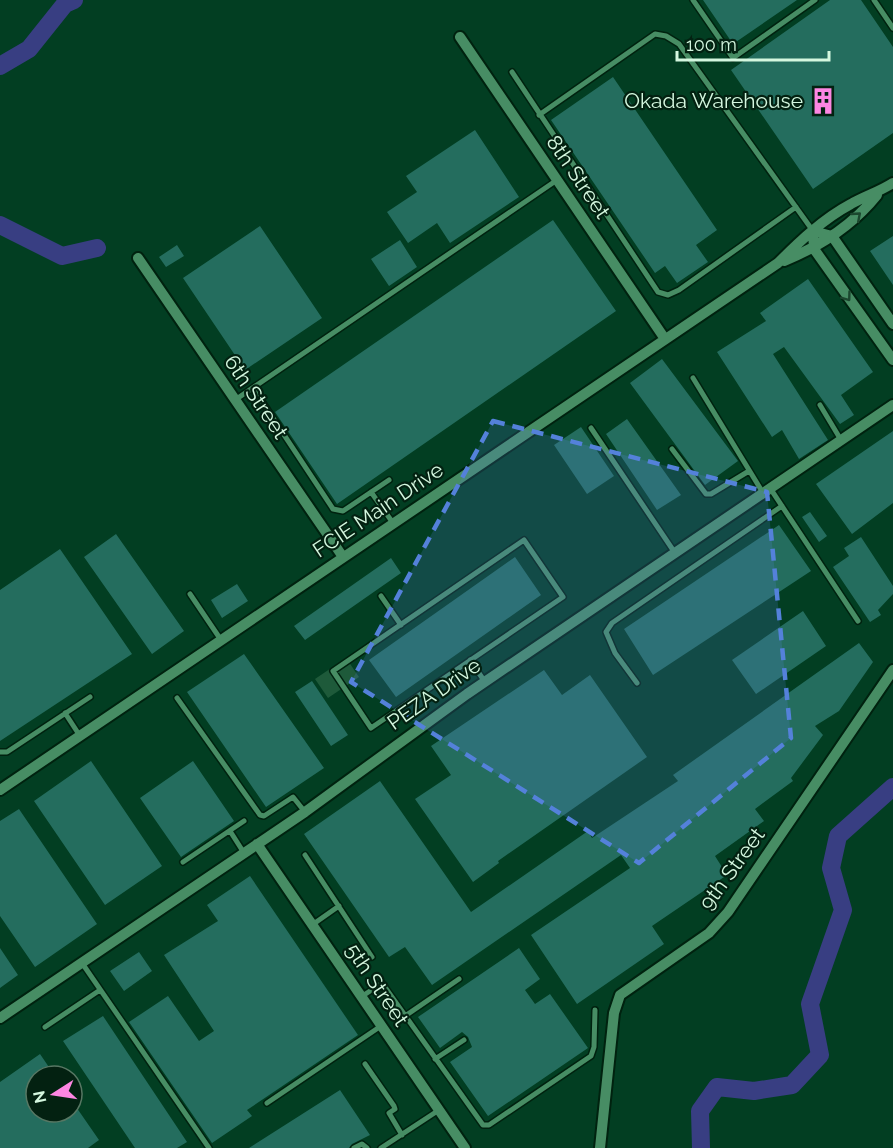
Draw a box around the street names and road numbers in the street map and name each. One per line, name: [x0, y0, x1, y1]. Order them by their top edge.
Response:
street label: 8th Street: [541, 130, 615, 223]
street label: 6th Street: [219, 350, 293, 443]
street label: FCIE Main Drive: [308, 457, 448, 562]
street label: PEZA Drive: [382, 652, 485, 735]
street label: 9th Street: [694, 823, 770, 915]
street label: 5th Street: [341, 939, 414, 1031]

